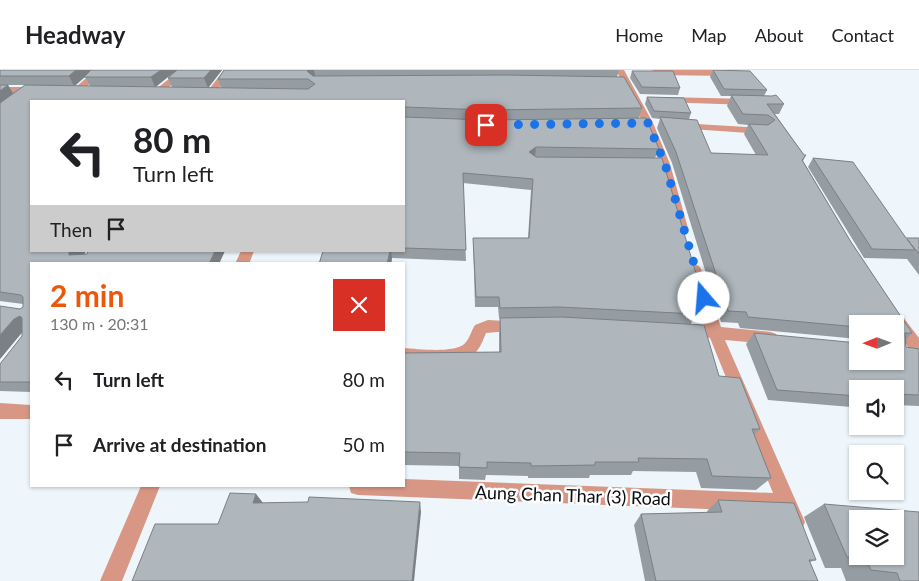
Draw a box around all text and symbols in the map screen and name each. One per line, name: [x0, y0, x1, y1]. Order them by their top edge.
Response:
text: Headway: [25, 20, 125, 49]
text: Home: [615, 24, 663, 46]
text: Map: [691, 24, 727, 46]
text: About: [755, 24, 804, 46]
text: Contact: [832, 24, 894, 46]
pin: [465, 104, 507, 146]
icon: arrive: [472, 111, 500, 139]
text: 80 m: [133, 118, 211, 160]
icon: left: [50, 120, 115, 185]
text: Turn left: [133, 160, 214, 187]
icon: arrive: [102, 215, 130, 243]
text: Then: [50, 218, 92, 241]
position arrow: [677, 271, 729, 323]
text: 2 min: [50, 277, 124, 313]
button: close: [333, 279, 385, 331]
text: 130 m · 20:31: [50, 314, 149, 333]
north arrow: [849, 315, 904, 370]
map controls: [849, 315, 904, 565]
icon: left: [50, 366, 78, 394]
text: Turn left: [93, 368, 164, 391]
text: 80 m: [342, 368, 385, 391]
button: sound: [849, 380, 904, 435]
icon: arrive: [50, 431, 78, 459]
text: Arrive at destination: [93, 433, 266, 456]
text: 50 m: [342, 433, 385, 456]
button: search: [849, 445, 904, 500]
street label: Aung Chan Thar (3) Road: [475, 481, 671, 509]
button: layers: [849, 510, 904, 565]

